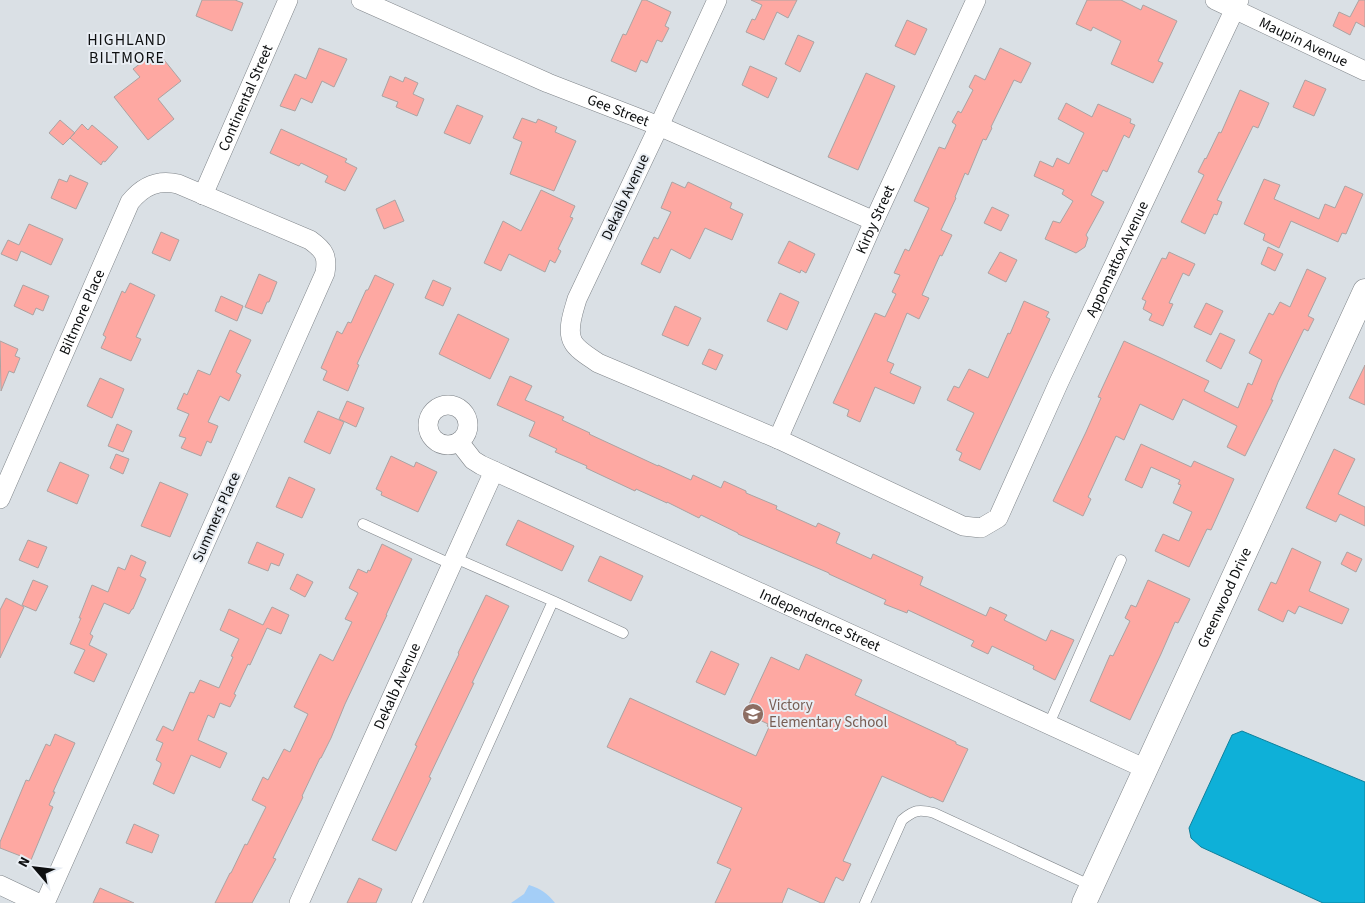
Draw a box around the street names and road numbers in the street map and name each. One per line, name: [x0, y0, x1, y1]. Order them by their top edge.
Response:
street label: Maupin Avenue: [1255, 12, 1351, 72]
street label: Continental Street: [213, 41, 278, 155]
street label: Gee Street: [584, 89, 652, 132]
street label: Dekalb Avenue: [596, 151, 655, 244]
street label: Kirby Street: [851, 182, 900, 257]
street label: Appomattox Avenue: [1081, 198, 1154, 321]
street label: Biltmore Place: [54, 266, 110, 358]
street label: Summers Place: [187, 469, 246, 566]
street label: Greenwood Drive: [1193, 544, 1257, 651]
street label: Independence Street: [756, 584, 884, 657]
street label: Dekalb Avenue: [369, 640, 426, 733]

